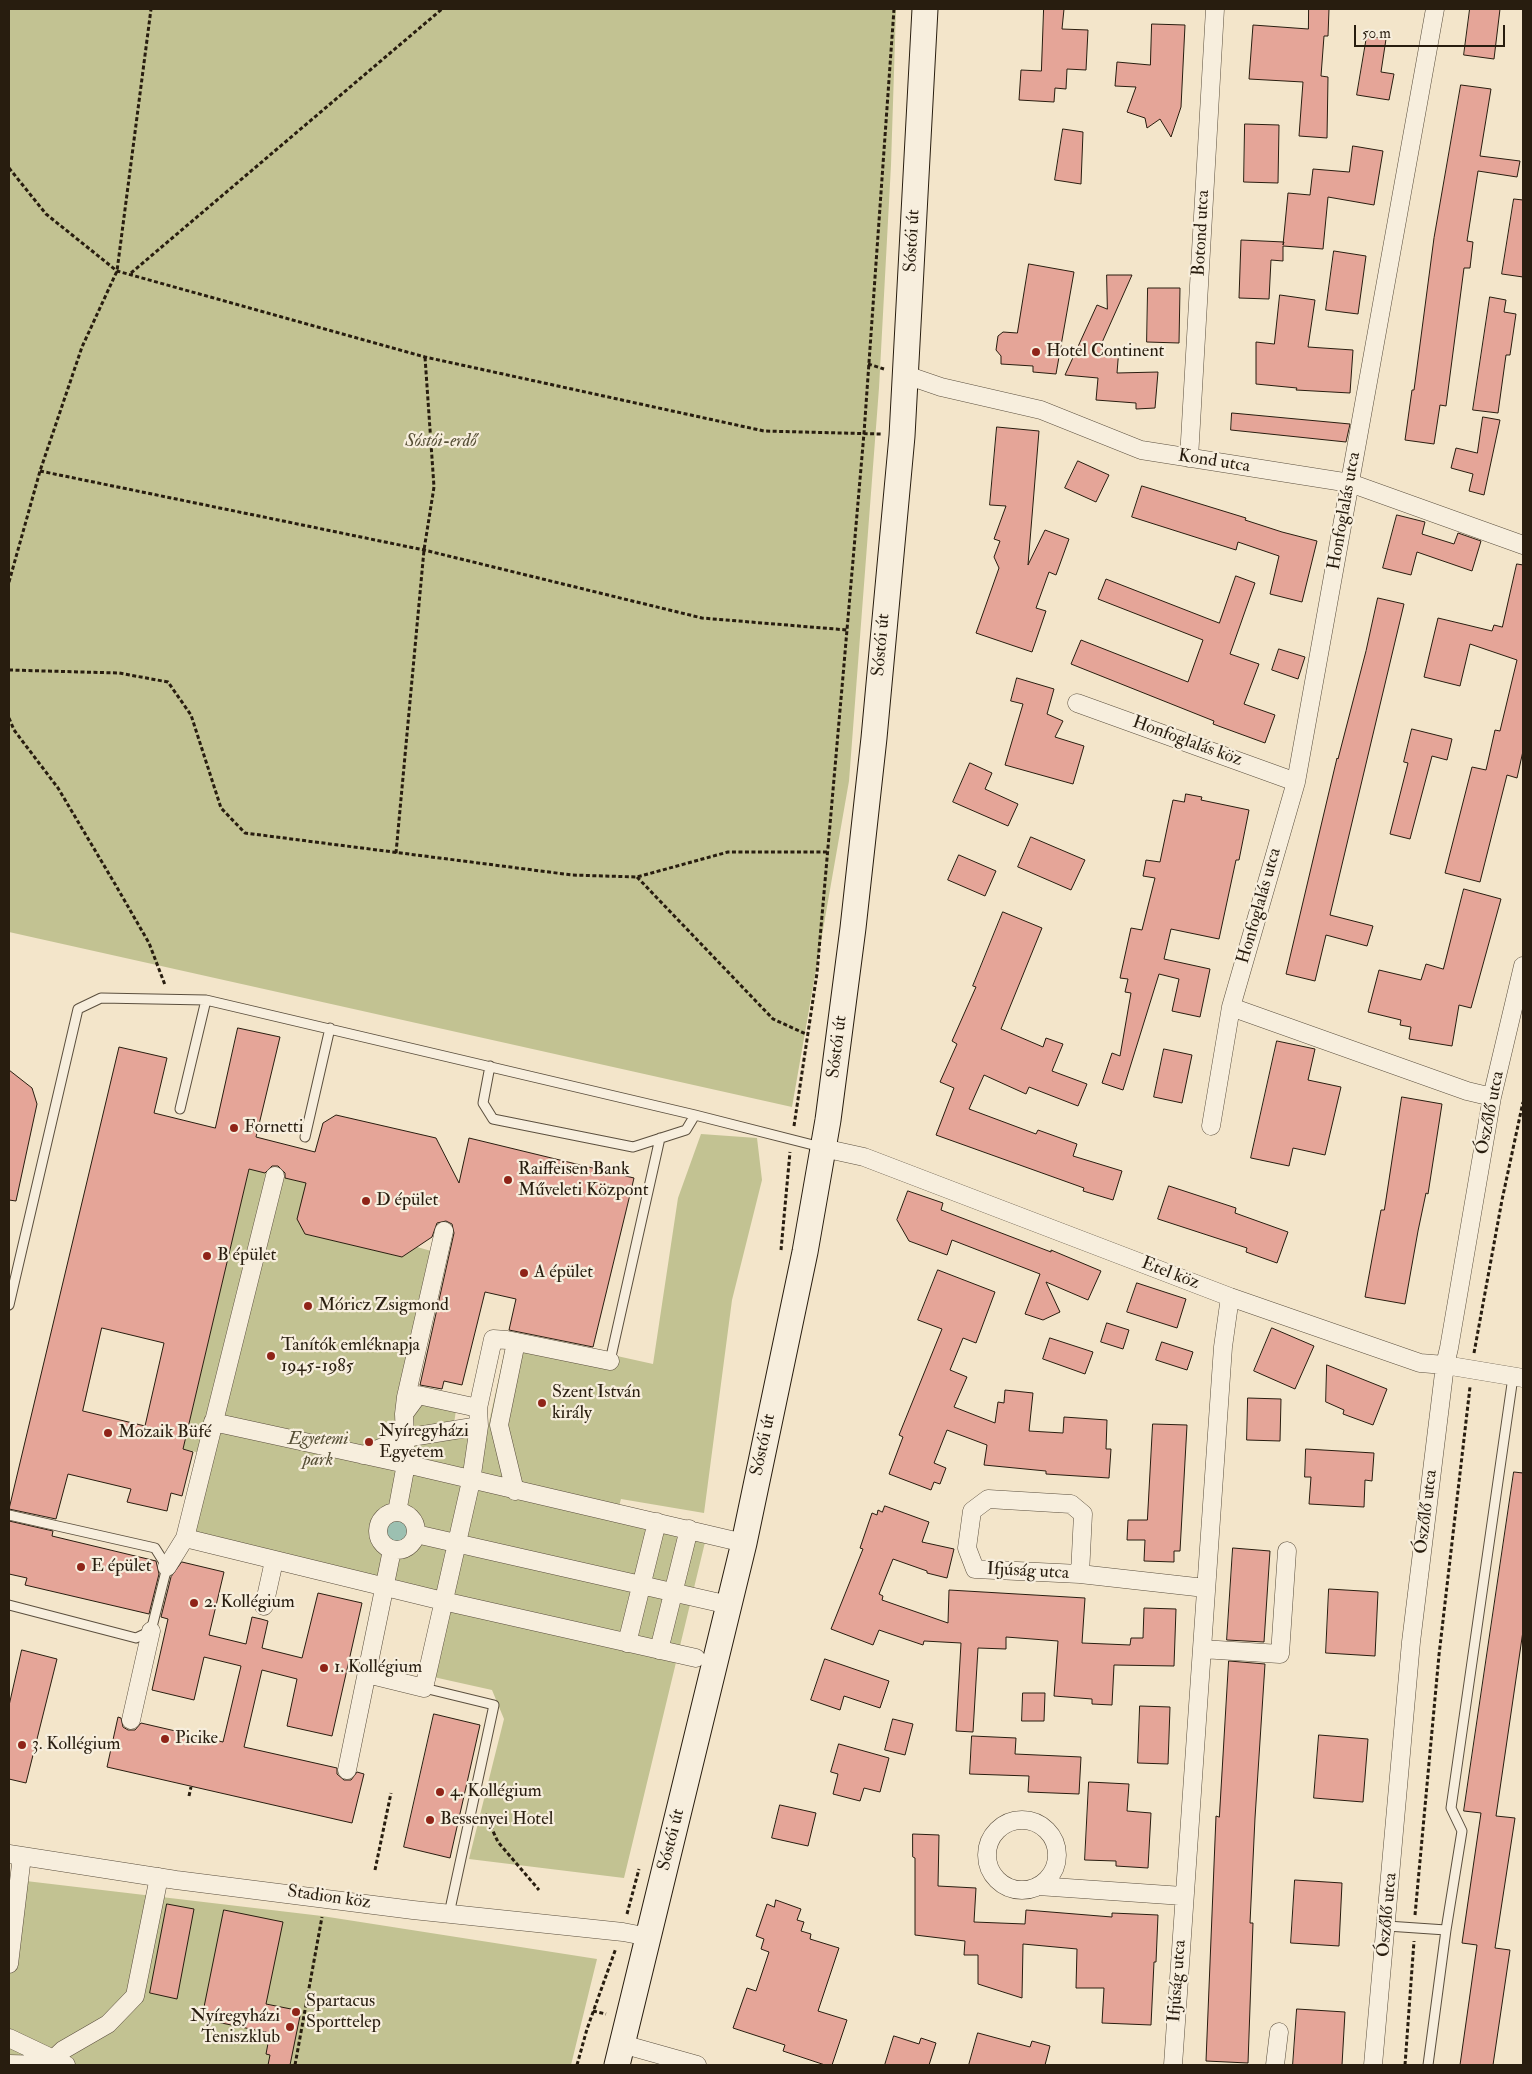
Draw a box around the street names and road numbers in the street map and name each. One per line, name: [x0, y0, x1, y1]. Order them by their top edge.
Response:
street label: Botond utca: [1189, 189, 1215, 277]
street label: Sóstói út: [901, 209, 925, 273]
street label: Kond utca: [1177, 446, 1251, 478]
street label: Honfoglalás utca: [1324, 450, 1366, 572]
street label: Sóstói út: [868, 613, 896, 677]
street label: Honfoglalás köz: [1129, 712, 1245, 772]
street label: Honfoglalás utca: [1233, 846, 1287, 966]
street label: Sóstói út: [823, 1014, 853, 1080]
street label: Ószőlő utca: [1472, 1069, 1510, 1157]
street label: Etel köz: [1138, 1253, 1202, 1295]
street label: Sóstói út: [747, 1412, 781, 1478]
street label: Ószőlő utca: [1411, 1469, 1443, 1555]
street label: Ifjúság utca: [986, 1559, 1070, 1585]
street label: Sóstói út: [654, 1807, 690, 1873]
street label: Ószőlő utca: [1374, 1872, 1402, 1958]
street label: Stadion köz: [286, 1881, 372, 1915]
street label: Ifjúság utca: [1164, 1939, 1192, 2023]

